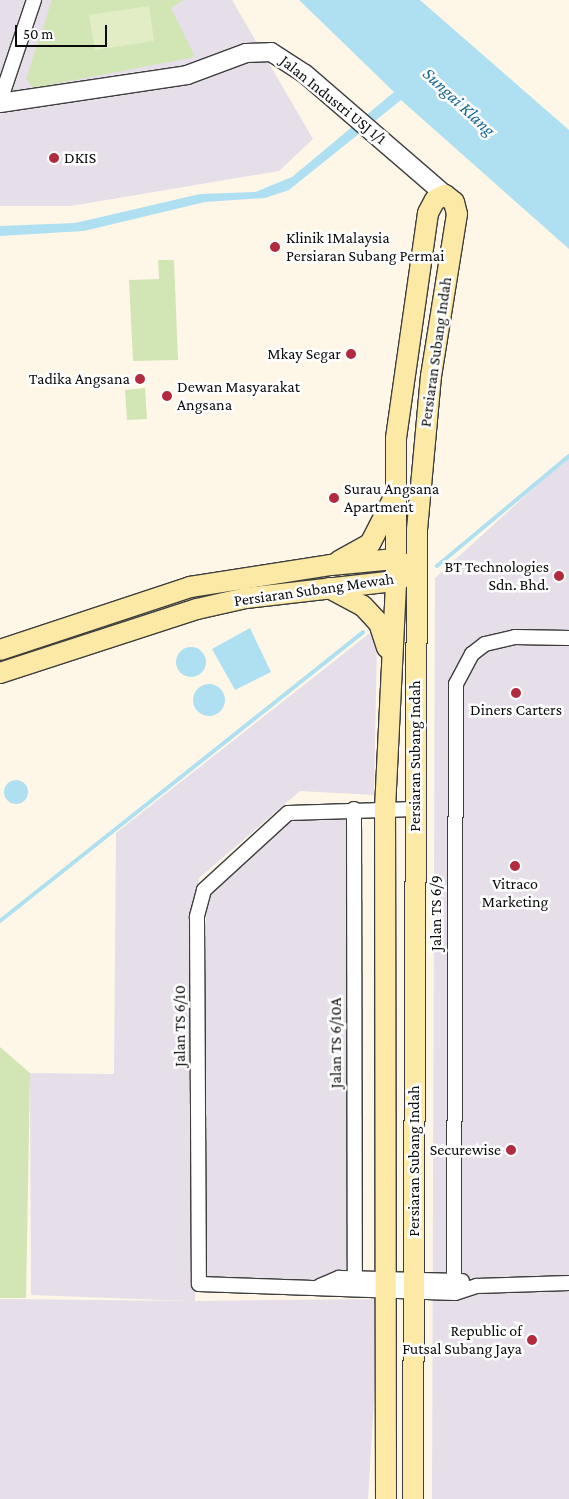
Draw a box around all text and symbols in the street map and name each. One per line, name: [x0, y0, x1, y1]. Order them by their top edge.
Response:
scale bar: [18, 15, 110, 47]
text: 50 m: [23, 26, 53, 42]
street label: Jalan Industri USJ 1/1: [276, 51, 390, 149]
water label: Sungai Klang: [418, 63, 500, 141]
place label: DKIS: [64, 148, 96, 168]
marker: DKIS: [48, 152, 60, 164]
place label: Klinik 1Malaysia Persiaran Subang Permai: [286, 228, 444, 266]
marker: Klinik 1Malaysia Persiaran Subang Permai: [268, 240, 282, 254]
street label: Persiaran Subang Indah: [416, 276, 456, 428]
place label: Mkay Segar: [267, 344, 341, 364]
marker: Mkay Segar: [345, 348, 357, 360]
place label: Tadika Angsana: [29, 369, 130, 389]
marker: Tadika Angsana: [134, 373, 146, 385]
place label: Dewan Masyarakat Angsana: [177, 377, 300, 415]
marker: Dewan Masyarakat Angsana: [161, 390, 173, 402]
place label: Surau Angsana Apartment: [344, 479, 439, 517]
marker: Surau Angsana Apartment: [328, 492, 340, 504]
place label: BT Technologies Sdn. Bhd.: [444, 557, 549, 595]
street label: Persiaran Subang Mewah: [233, 569, 395, 611]
marker: BT Technologies Sdn. Bhd.: [553, 570, 565, 582]
street label: Persiaran Subang Indah: [405, 680, 425, 832]
marker: Diners Carters: [510, 687, 522, 699]
place label: Diners Carters: [470, 700, 562, 720]
marker: Vitraco Marketing: [509, 860, 521, 872]
place label: Vitraco Marketing: [482, 874, 548, 912]
street label: Jalan TS 6/9: [426, 875, 446, 951]
street label: Jalan TS 6/10: [170, 985, 190, 1067]
street label: Jalan TS 6/10A: [326, 998, 346, 1088]
street label: Persiaran Subang Indah: [404, 1085, 424, 1237]
place label: Securewise: [430, 1140, 501, 1160]
marker: Securewise: [505, 1144, 517, 1156]
place label: Republic of Futsal Subang Jaya: [402, 1321, 522, 1359]
marker: Republic of Futsal Subang Jaya: [526, 1334, 538, 1346]

